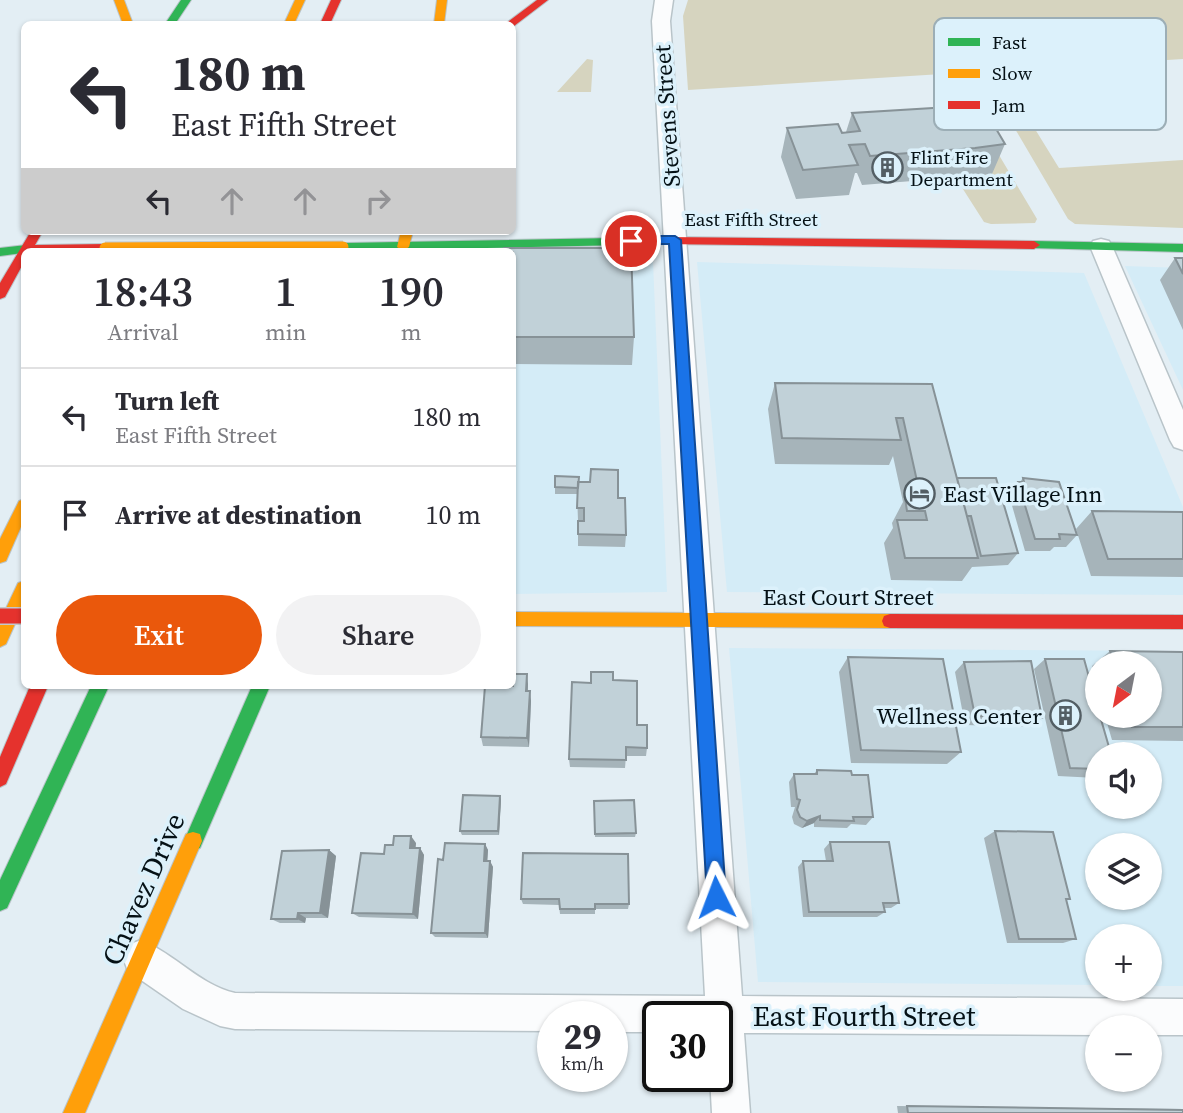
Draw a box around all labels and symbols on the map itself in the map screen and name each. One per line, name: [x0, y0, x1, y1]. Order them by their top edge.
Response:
legend: [934, 18, 1166, 130]
text: Fast: [992, 29, 1027, 55]
street label: Stevens Street: [646, 43, 688, 188]
text: Slow: [992, 60, 1033, 86]
text: Jam: [991, 92, 1025, 118]
place label: Flint Fire Department: [910, 144, 1013, 192]
building icon: Flint Fire Department: [870, 151, 904, 185]
street label: East Fifth Street: [684, 206, 819, 232]
pin: [601, 211, 661, 271]
hotel icon: East Village Inn: [903, 477, 937, 511]
place label: East Village Inn: [943, 478, 1103, 510]
street label: East Court Street: [762, 581, 934, 613]
north arrow: [1085, 651, 1162, 728]
building icon: Wellness Center: [1048, 699, 1082, 733]
place label: Wellness Center: [876, 700, 1042, 732]
street label: Chavez Drive: [93, 807, 193, 971]
position arrow: [679, 860, 753, 934]
street label: East Fourth Street: [753, 997, 976, 1035]
speed limit sign: 30: [642, 1001, 733, 1092]

